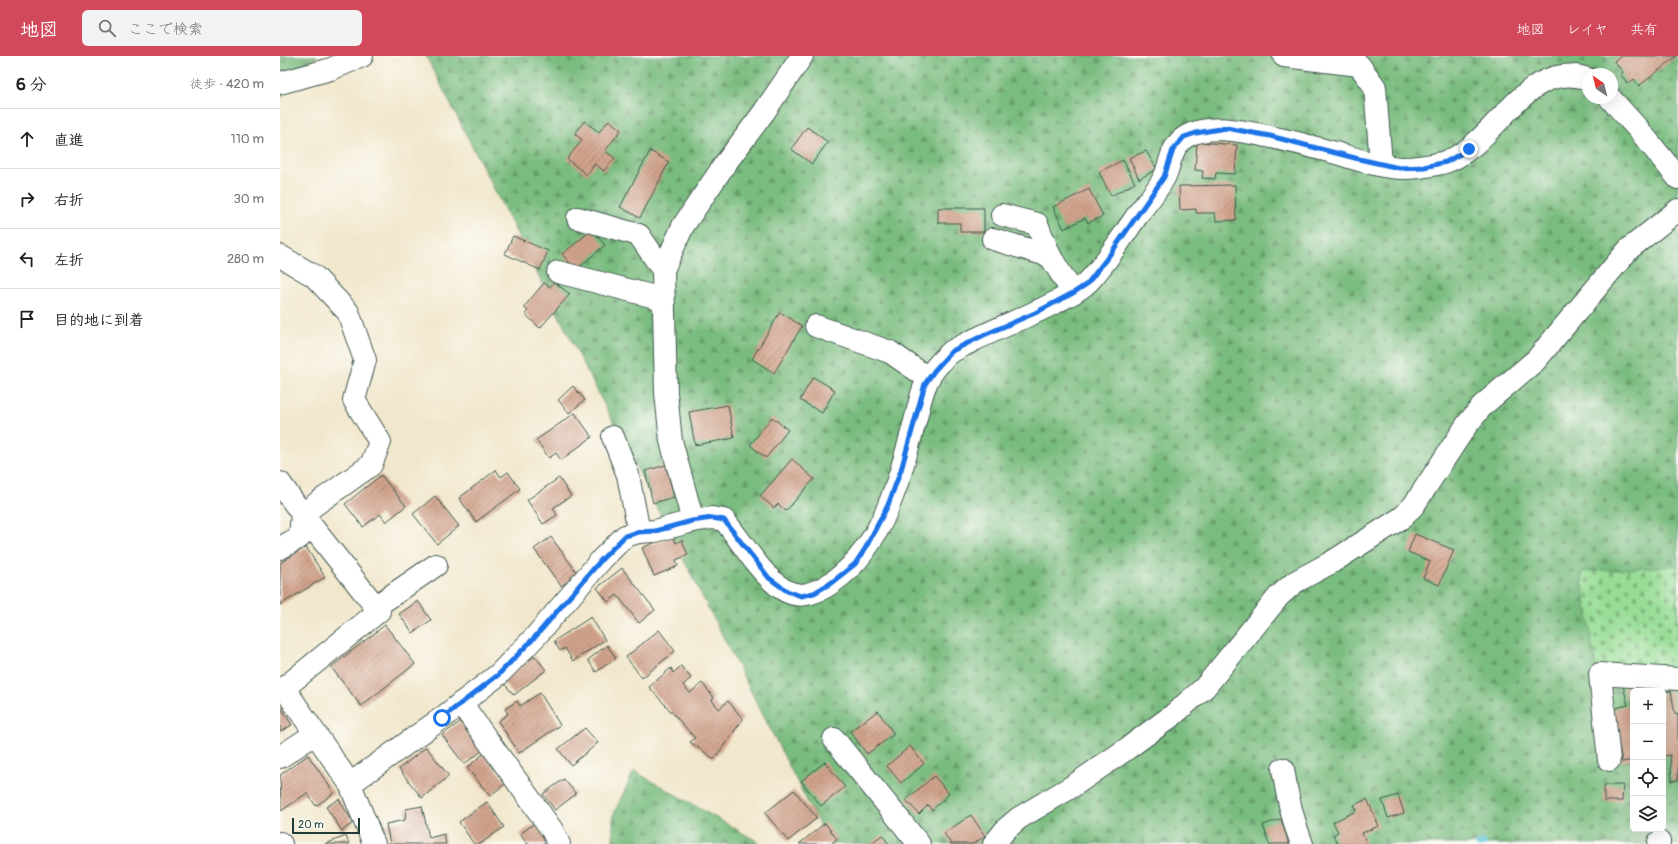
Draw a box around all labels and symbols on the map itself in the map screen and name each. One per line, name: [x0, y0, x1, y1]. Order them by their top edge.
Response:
north arrow: [1582, 68, 1618, 104]
route end: [1460, 140, 1478, 158]
route start: [433, 709, 451, 727]
scale bar: [292, 816, 360, 835]

